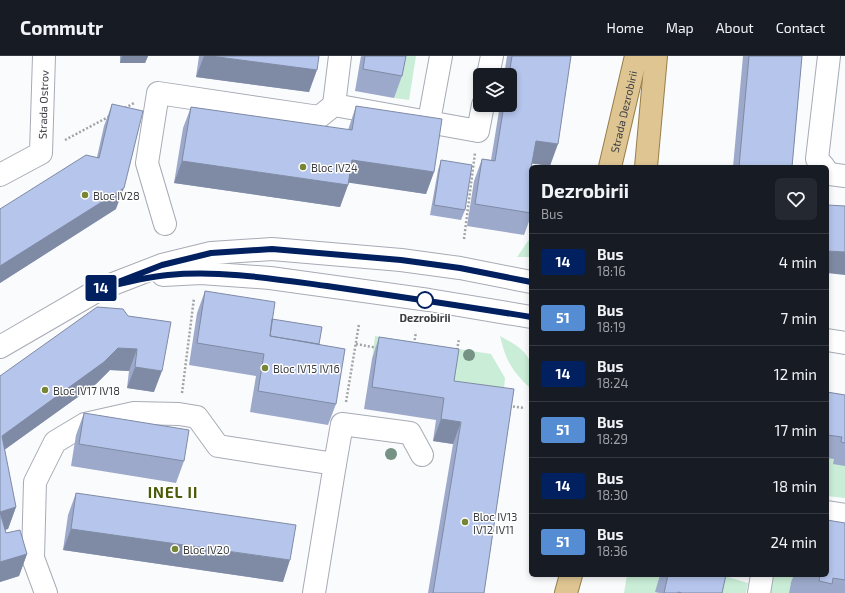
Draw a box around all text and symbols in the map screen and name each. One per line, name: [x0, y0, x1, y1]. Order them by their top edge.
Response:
text: Commutr: [20, 16, 103, 39]
text: Home: [607, 19, 644, 36]
text: Map: [666, 19, 694, 36]
text: About: [716, 19, 754, 36]
text: Contact: [776, 19, 825, 36]
map controls: [473, 68, 517, 112]
button: layers: [473, 68, 517, 112]
street label: Strada Dezrobirii: [607, 69, 639, 154]
street label: Strada Ostrov: [35, 70, 50, 139]
place label: Bloc IV24: [311, 161, 358, 174]
marker: Bloc IV24: [298, 162, 308, 172]
button: heart: [775, 178, 817, 220]
text: Dezrobirii: [541, 179, 629, 202]
place label: Bloc IV28: [93, 189, 140, 202]
marker: Bloc IV28: [80, 190, 90, 200]
text: Bus: [541, 206, 563, 222]
text: Bus: [597, 245, 623, 263]
text: 14: [556, 253, 570, 270]
text: 4 min: [779, 253, 817, 271]
text: 18:16: [597, 263, 626, 279]
line badge: 14: [83, 275, 119, 301]
text: 14: [94, 279, 108, 296]
marker: Dezrobirii: [416, 291, 434, 309]
text: Bus: [597, 301, 623, 319]
text: 51: [556, 309, 570, 326]
text: 7 min: [780, 309, 817, 327]
place label: Dezrobirii: [400, 311, 450, 324]
text: 18:19: [597, 319, 626, 335]
text: Bus: [597, 357, 623, 375]
place label: Bloc IV15 IV16: [273, 362, 340, 375]
marker: Bloc IV15 IV16: [260, 363, 270, 373]
text: 14: [556, 365, 570, 382]
text: 12 min: [774, 365, 817, 383]
text: 18:24: [597, 375, 628, 391]
place label: Bloc IV17 IV18: [53, 384, 120, 397]
marker: Bloc IV17 IV18: [40, 385, 50, 395]
text: Bus: [597, 413, 623, 431]
text: 51: [556, 421, 570, 438]
text: 17 min: [774, 421, 817, 439]
text: 18:29: [597, 431, 628, 447]
text: Bus: [597, 469, 623, 487]
text: 14: [556, 477, 570, 494]
text: 18 min: [773, 477, 817, 495]
district label: INEL II: [148, 483, 198, 501]
text: 18:30: [597, 487, 628, 503]
place label: Bloc IV13 IV12 IV11: [473, 510, 517, 536]
marker: Bloc IV13 IV12 IV11: [460, 517, 470, 527]
text: Bus: [597, 525, 623, 543]
text: 51: [556, 533, 570, 550]
text: 24 min: [770, 533, 817, 551]
place label: Bloc IV20: [183, 543, 230, 556]
text: 18:36: [597, 543, 628, 559]
marker: Bloc IV20: [170, 544, 180, 554]

